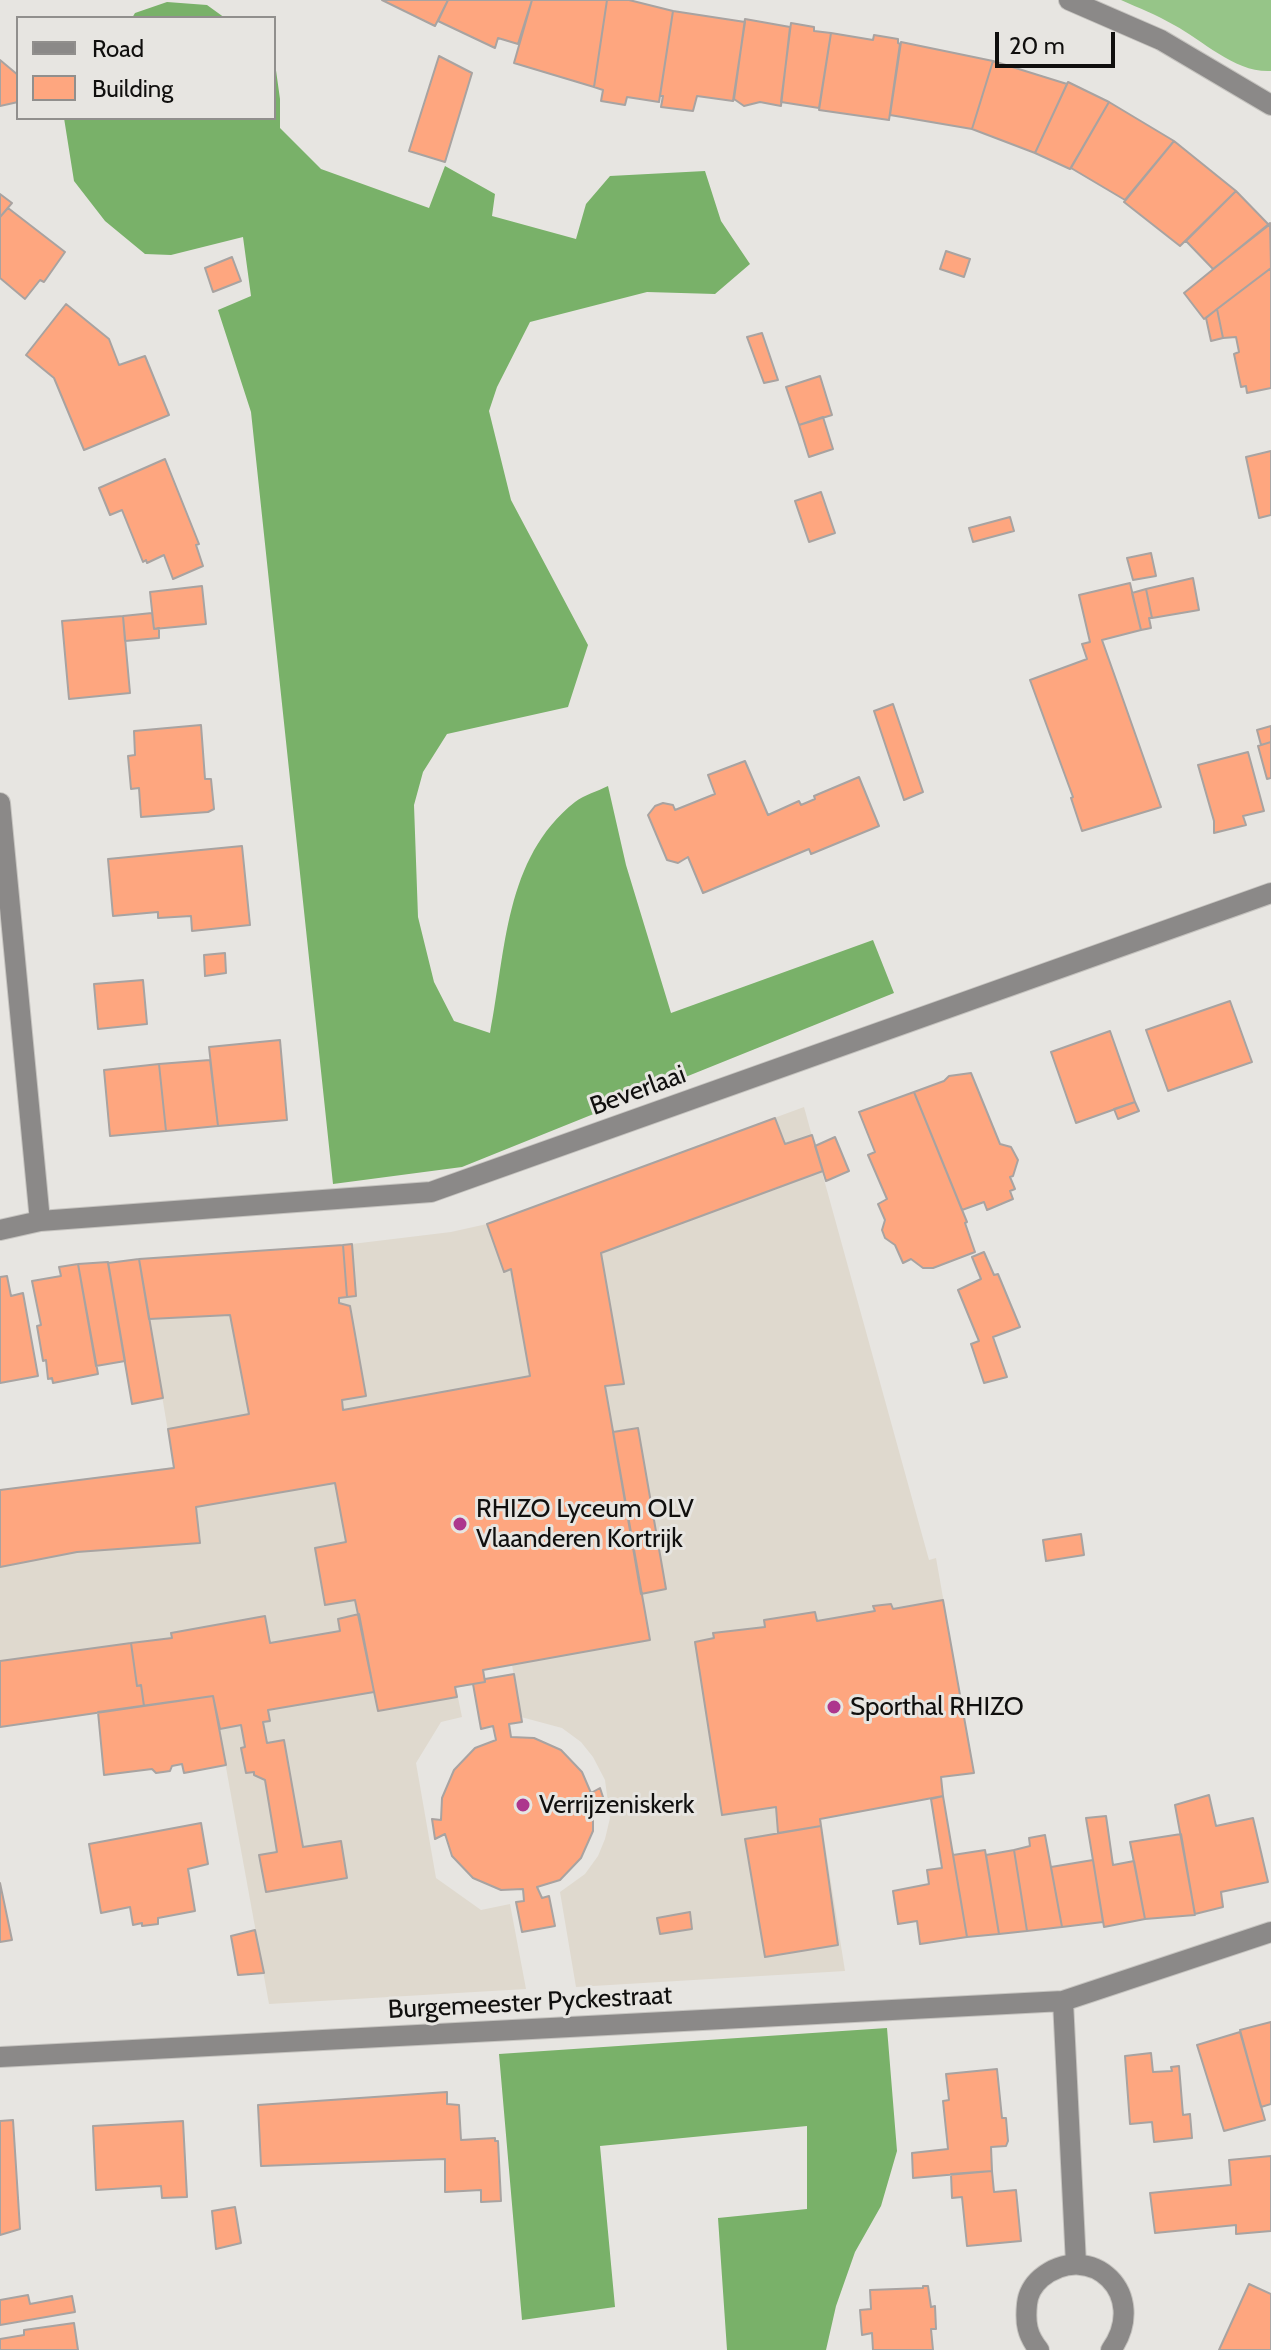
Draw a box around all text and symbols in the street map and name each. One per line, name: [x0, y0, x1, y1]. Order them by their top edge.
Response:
legend: [16, 16, 276, 120]
scale bar: [999, 16, 1119, 66]
text: 20 m: [1009, 31, 1065, 60]
text: Road: [92, 34, 144, 63]
text: Building: [92, 74, 173, 103]
street label: Beverlaai: [586, 1059, 690, 1123]
place label: RHIZO Lyceum OLV Vlaanderen Kortrijk: [476, 1493, 694, 1554]
marker: RHIZO Lyceum OLV Vlaanderen Kortrijk: [451, 1515, 469, 1533]
place label: Sporthal RHIZO: [850, 1691, 1024, 1723]
marker: Sporthal RHIZO: [825, 1698, 843, 1716]
place label: Verrijzeniskerk: [539, 1789, 694, 1821]
marker: Verrijzeniskerk: [514, 1796, 532, 1814]
street label: Burgemeester Pyckestraat: [387, 1980, 673, 2026]

